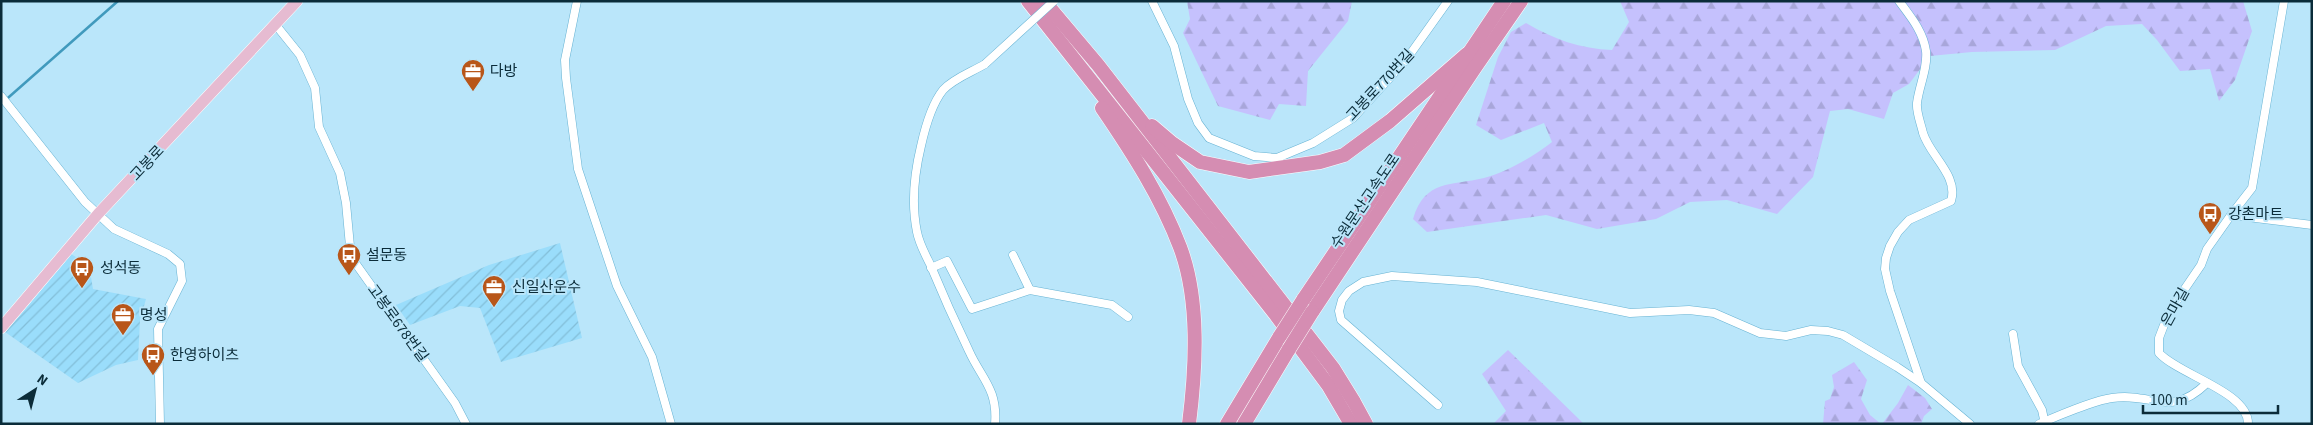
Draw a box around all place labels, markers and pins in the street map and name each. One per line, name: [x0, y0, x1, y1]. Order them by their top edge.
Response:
office icon: 다방: [460, 58, 486, 92]
place label: 다방: [490, 61, 518, 82]
bus stop icon: 강촌마트: [2197, 201, 2223, 235]
place label: 강촌마트: [2228, 204, 2283, 225]
bus stop icon: 설문동: [336, 242, 362, 276]
place label: 설문동: [366, 245, 407, 266]
bus stop icon: 성석동: [69, 255, 95, 289]
place label: 성석동: [100, 258, 141, 279]
office icon: 신일산운수: [481, 274, 507, 308]
place label: 신일산운수: [512, 277, 581, 298]
office icon: 명성: [110, 302, 136, 336]
place label: 명성: [140, 305, 168, 326]
bus stop icon: 한영하이츠: [140, 342, 166, 376]
place label: 한영하이츠: [170, 345, 239, 366]

